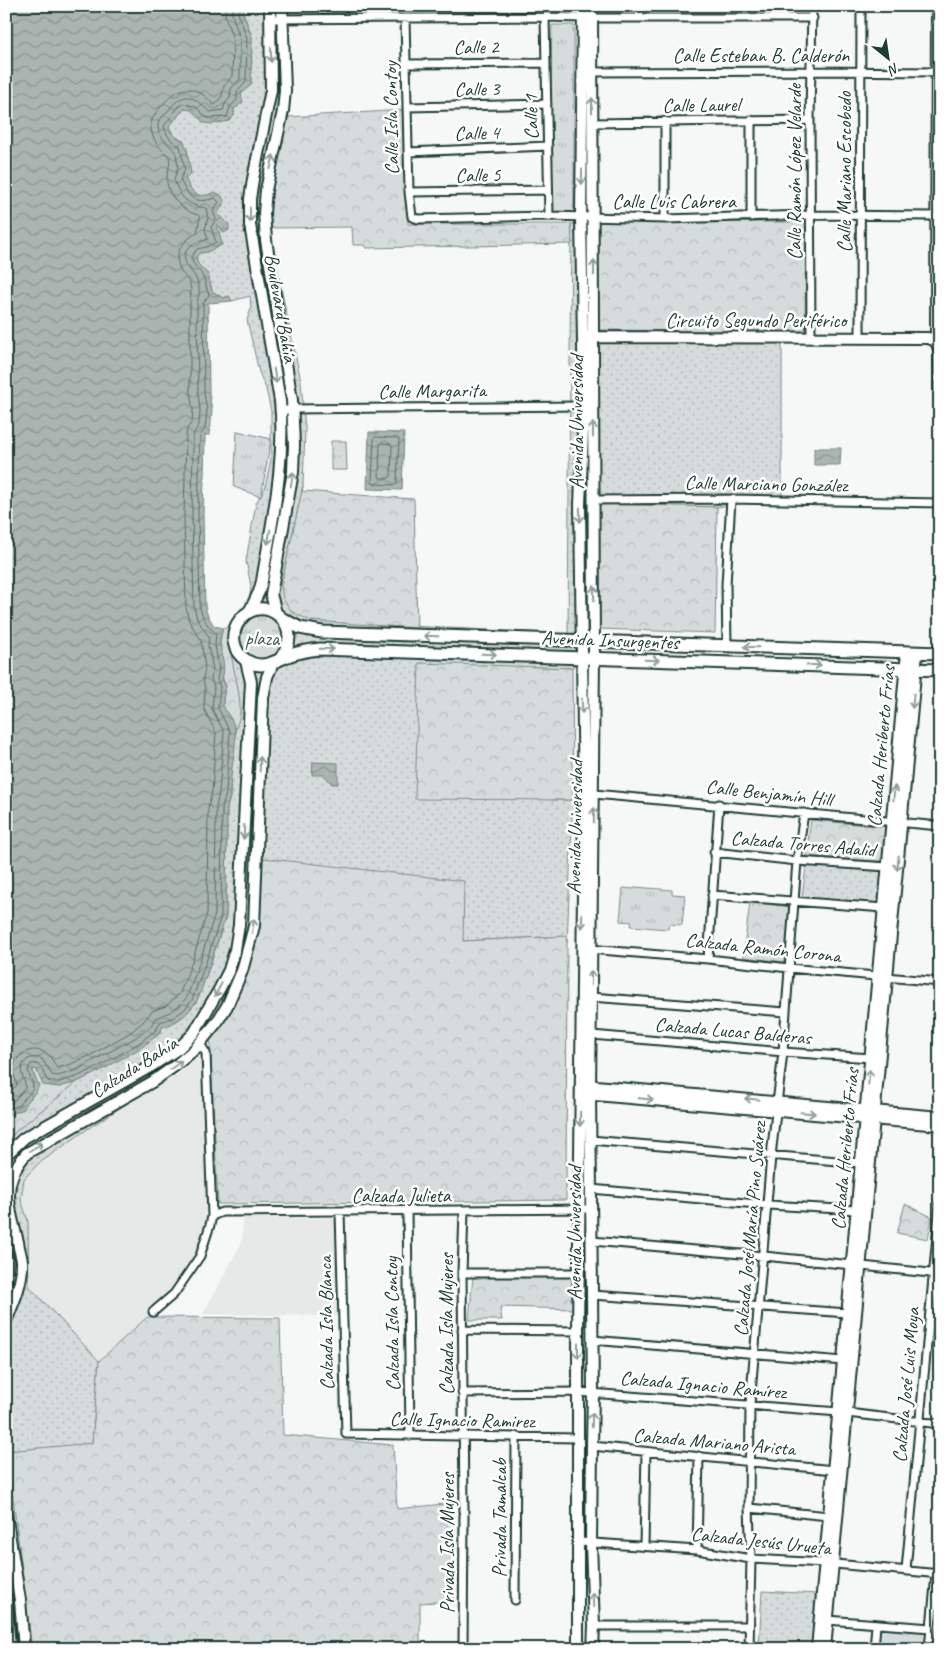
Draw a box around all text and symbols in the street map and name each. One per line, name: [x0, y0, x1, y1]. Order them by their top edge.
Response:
north arrow: [864, 32, 914, 82]
street label: Calle 2: [453, 34, 501, 60]
street label: Calle Esteban B. Calderón: [673, 43, 850, 68]
one-way arrow: [266, 46, 276, 63]
street label: Calle Isla Contoy: [377, 59, 404, 175]
text: N: [884, 59, 902, 80]
street label: Calle 3: [454, 76, 502, 102]
street label: Calle Ramón López Velarde: [782, 82, 807, 260]
street label: Calle Mariano Escobedo: [832, 91, 857, 252]
street label: Calle Laurel: [662, 92, 744, 118]
street label: Calle 1: [518, 93, 544, 140]
one-way arrow: [587, 98, 597, 114]
street label: Calle 4: [454, 120, 502, 146]
one-way arrow: [268, 155, 277, 171]
street label: Calle 5: [455, 162, 502, 188]
one-way arrow: [577, 169, 587, 185]
street label: Calle Luis Cabrera: [612, 189, 737, 214]
one-way arrow: [245, 207, 255, 223]
street label: Boulevard Bahía: [259, 252, 303, 366]
one-way arrow: [589, 260, 599, 276]
street label: Circuito Segundo Periférico: [666, 308, 848, 333]
street label: Avenida Universidad: [564, 352, 589, 489]
one-way arrow: [271, 367, 281, 383]
street label: Calle Margarita: [378, 378, 488, 404]
one-way arrow: [588, 423, 598, 439]
street label: Calle Marciano González: [684, 470, 849, 498]
one-way arrow: [287, 472, 297, 488]
one-way arrow: [575, 506, 585, 523]
one-way arrow: [264, 528, 274, 544]
one-way arrow: [589, 585, 599, 602]
street label: Avenida Insurgentes: [541, 625, 681, 655]
park label: plaza: [245, 626, 281, 651]
one-way arrow: [424, 631, 440, 641]
one-way arrow: [743, 642, 760, 652]
one-way arrow: [318, 644, 335, 654]
one-way arrow: [481, 650, 497, 659]
one-way arrow: [643, 655, 659, 665]
one-way arrow: [806, 661, 822, 670]
street label: Calzada Heriberto Frías: [861, 662, 901, 828]
one-way arrow: [908, 693, 918, 709]
one-way arrow: [577, 698, 587, 714]
one-way arrow: [256, 756, 265, 772]
street label: Avenida Universidad: [561, 756, 589, 894]
street label: Calle Benjamín Hill: [705, 774, 837, 812]
one-way arrow: [890, 786, 899, 802]
one-way arrow: [589, 807, 599, 824]
one-way arrow: [239, 823, 249, 839]
street label: Calzada Torres Adalid: [730, 825, 879, 863]
one-way arrow: [893, 855, 903, 871]
one-way arrow: [577, 912, 587, 929]
one-way arrow: [248, 919, 258, 935]
street label: Calzada Ramón Corona: [684, 927, 844, 969]
one-way arrow: [586, 970, 596, 986]
one-way arrow: [213, 982, 223, 997]
street label: Calzada Lucas Balderas: [654, 1012, 814, 1050]
street label: Calzada Bahía: [86, 1030, 183, 1103]
one-way arrow: [169, 1059, 182, 1070]
street label: Calzada Heriberto Frías: [825, 1065, 865, 1231]
one-way arrow: [864, 1070, 874, 1086]
one-way arrow: [638, 1094, 654, 1104]
one-way arrow: [744, 1095, 760, 1104]
one-way arrow: [800, 1109, 816, 1118]
one-way arrow: [575, 1110, 585, 1126]
street label: Calzada José María Pino Suárez: [728, 1119, 772, 1337]
one-way arrow: [29, 1142, 43, 1152]
street label: Avenida Universidad: [562, 1163, 587, 1300]
street label: Calzada Julieta: [351, 1183, 452, 1208]
street label: Calzada Isla Mujeres: [434, 1251, 459, 1395]
street label: Calzada Isla Blanca: [312, 1254, 340, 1390]
street label: Calzada Isla Contoy: [378, 1255, 406, 1391]
street label: Calzada José Luis Moya: [887, 1305, 925, 1464]
one-way arrow: [573, 1342, 583, 1359]
street label: Calzada Ignacio Ramírez: [619, 1365, 789, 1405]
street label: Calle Ignacio Ramirez: [389, 1406, 536, 1434]
one-way arrow: [588, 1412, 597, 1428]
street label: Calzada Mariano Arista: [632, 1422, 798, 1462]
street label: Privada Tamalcab: [487, 1457, 512, 1577]
street label: Privada Isla Mujeres: [435, 1471, 460, 1613]
street label: Calzada Jesús Urueta: [690, 1521, 834, 1561]
one-way arrow: [588, 1592, 598, 1608]

